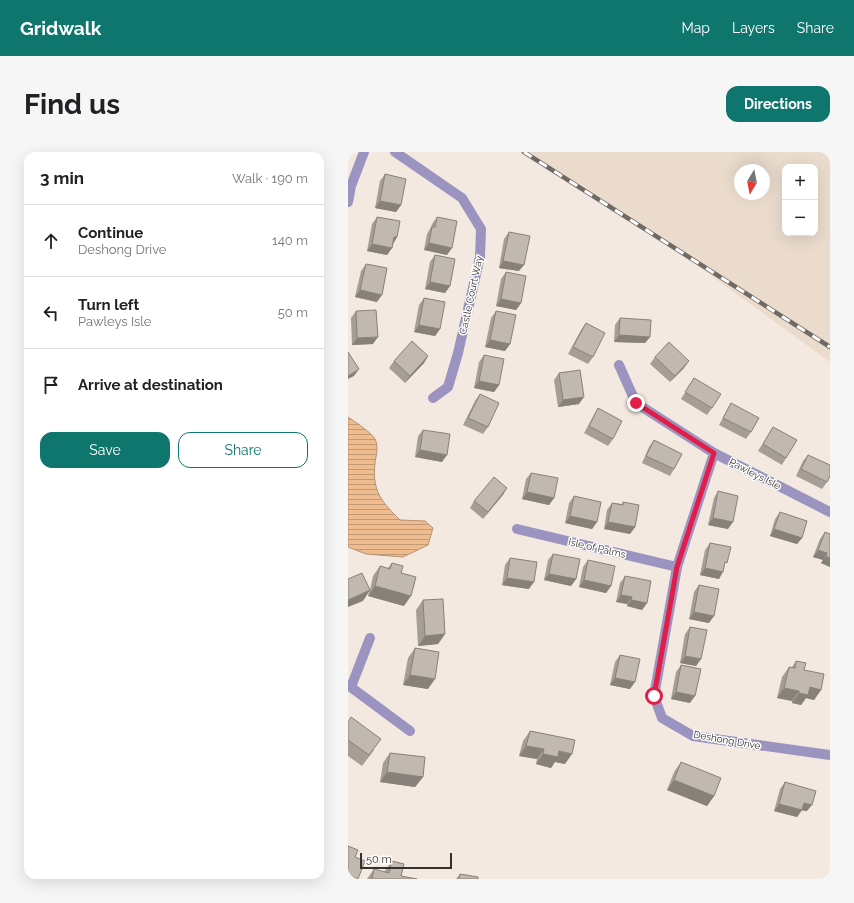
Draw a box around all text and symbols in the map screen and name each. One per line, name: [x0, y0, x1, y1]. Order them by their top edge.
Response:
text: Gridwalk: [20, 17, 101, 39]
text: Map: [682, 20, 710, 36]
text: Layers: [732, 20, 775, 36]
text: Share: [797, 20, 834, 36]
button: Directions: [726, 86, 830, 122]
text: Find us: [24, 88, 120, 121]
north arrow: [734, 164, 770, 200]
map controls: [782, 164, 818, 236]
button: +: [782, 164, 818, 200]
text: 3 min: [40, 168, 84, 188]
text: Walk · 190 m: [232, 171, 308, 186]
button: −: [782, 200, 818, 236]
text: Continue: [78, 224, 143, 242]
icon: ahead: [40, 230, 62, 252]
text: 140 m: [272, 233, 308, 248]
text: Deshong Drive: [78, 242, 166, 257]
street label: Castle Court Way: [457, 254, 485, 335]
text: Turn left: [78, 296, 139, 314]
icon: left: [40, 302, 62, 324]
text: 50 m: [278, 305, 308, 320]
text: Pawleys Isle: [78, 314, 152, 329]
icon: arrive: [40, 374, 62, 396]
text: Arrive at destination: [78, 376, 223, 394]
route end: [627, 394, 645, 412]
button: Save: [40, 432, 170, 468]
button: Share: [178, 432, 308, 468]
street label: Pawleys Isle: [727, 456, 783, 492]
street label: Isle of Palms: [567, 536, 627, 560]
route start: [645, 687, 663, 705]
street label: Deshong Drive: [693, 729, 762, 751]
scale bar: [360, 851, 452, 870]
text: 50 m: [366, 853, 392, 866]

